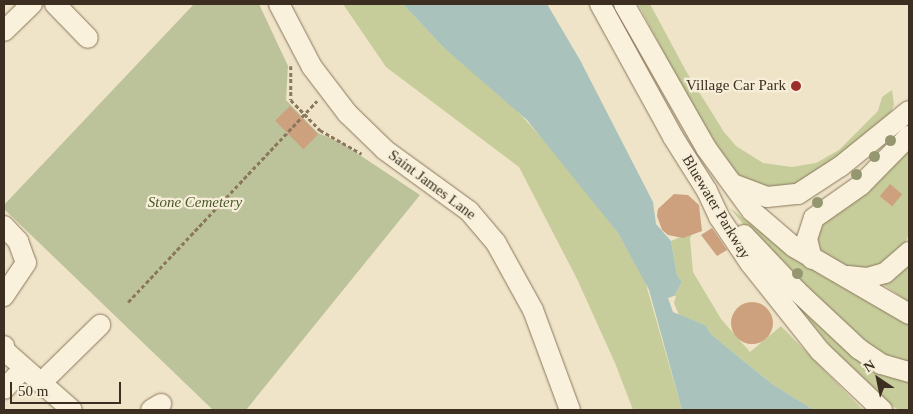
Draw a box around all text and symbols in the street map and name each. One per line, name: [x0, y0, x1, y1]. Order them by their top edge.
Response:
place label: Village Car Park: [686, 77, 786, 95]
marker: Village Car Park: [790, 80, 802, 92]
street label: Saint James Lane: [385, 146, 479, 224]
street label: Bluewater Parkway: [678, 152, 754, 262]
park label: Stone Cemetery: [148, 194, 242, 212]
north arrow: [853, 354, 903, 404]
text: N: [861, 357, 878, 375]
scale bar: [12, 372, 124, 404]
text: 50 m: [18, 383, 48, 399]

